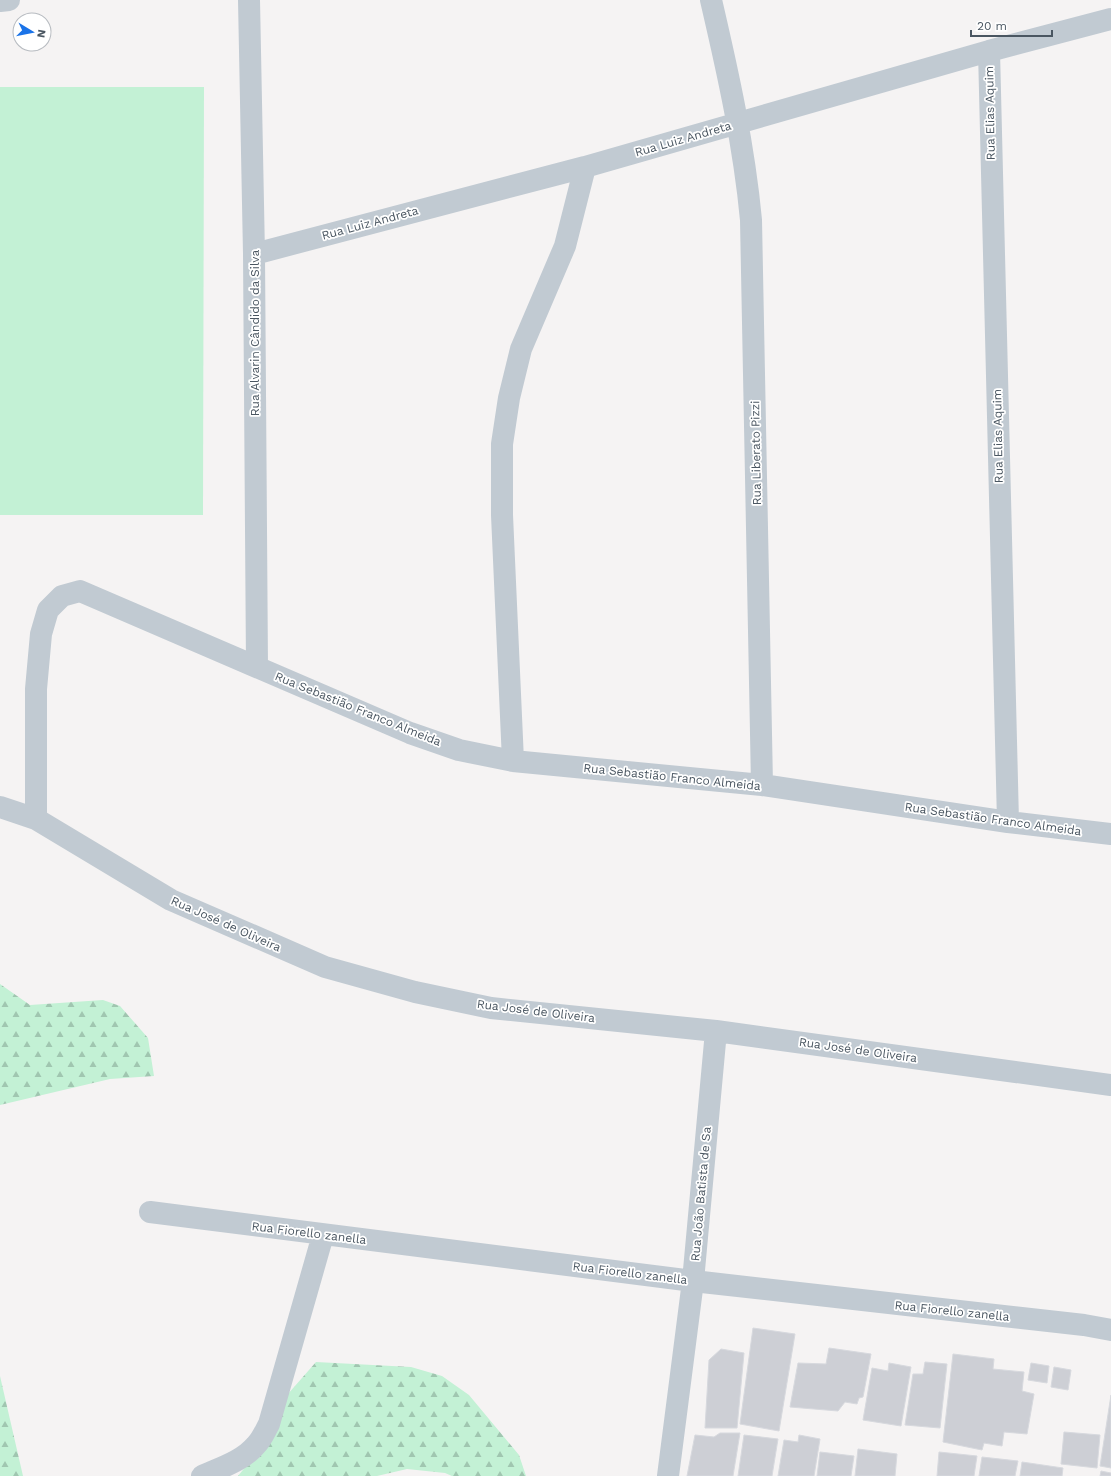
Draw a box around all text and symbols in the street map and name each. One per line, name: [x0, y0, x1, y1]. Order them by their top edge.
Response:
north arrow: [12, 12, 52, 52]
scale bar: [971, 12, 1052, 38]
text: 20 m: [977, 19, 1007, 33]
text: N: [34, 29, 48, 39]
street label: Rua Elias Aquim: [982, 66, 998, 160]
street label: Rua Luiz Andreta: [633, 118, 733, 159]
street label: Rua Luiz Andreta: [320, 203, 420, 243]
street label: Rua Alvarin Cândido da Silva: [248, 250, 262, 416]
street label: Rua Elias Aquim: [990, 389, 1006, 483]
street label: Rua Liberato Pizzi: [748, 400, 764, 506]
street label: Rua Sebastião Franco Almeida: [273, 669, 443, 749]
street label: Rua Sebastião Franco Almeida: [583, 761, 762, 793]
street label: Rua Sebastião Franco Almeida: [904, 800, 1082, 838]
street label: Rua José de Oliveira: [169, 893, 283, 955]
street label: Rua José de Oliveira: [476, 997, 596, 1025]
street label: Rua José de Oliveira: [798, 1035, 918, 1065]
street label: Rua João Batista de Sa: [688, 1126, 714, 1262]
street label: Rua Fiorello zanella: [251, 1219, 367, 1247]
street label: Rua Fiorello zanella: [572, 1259, 688, 1287]
street label: Rua Fiorello zanella: [894, 1298, 1010, 1324]

